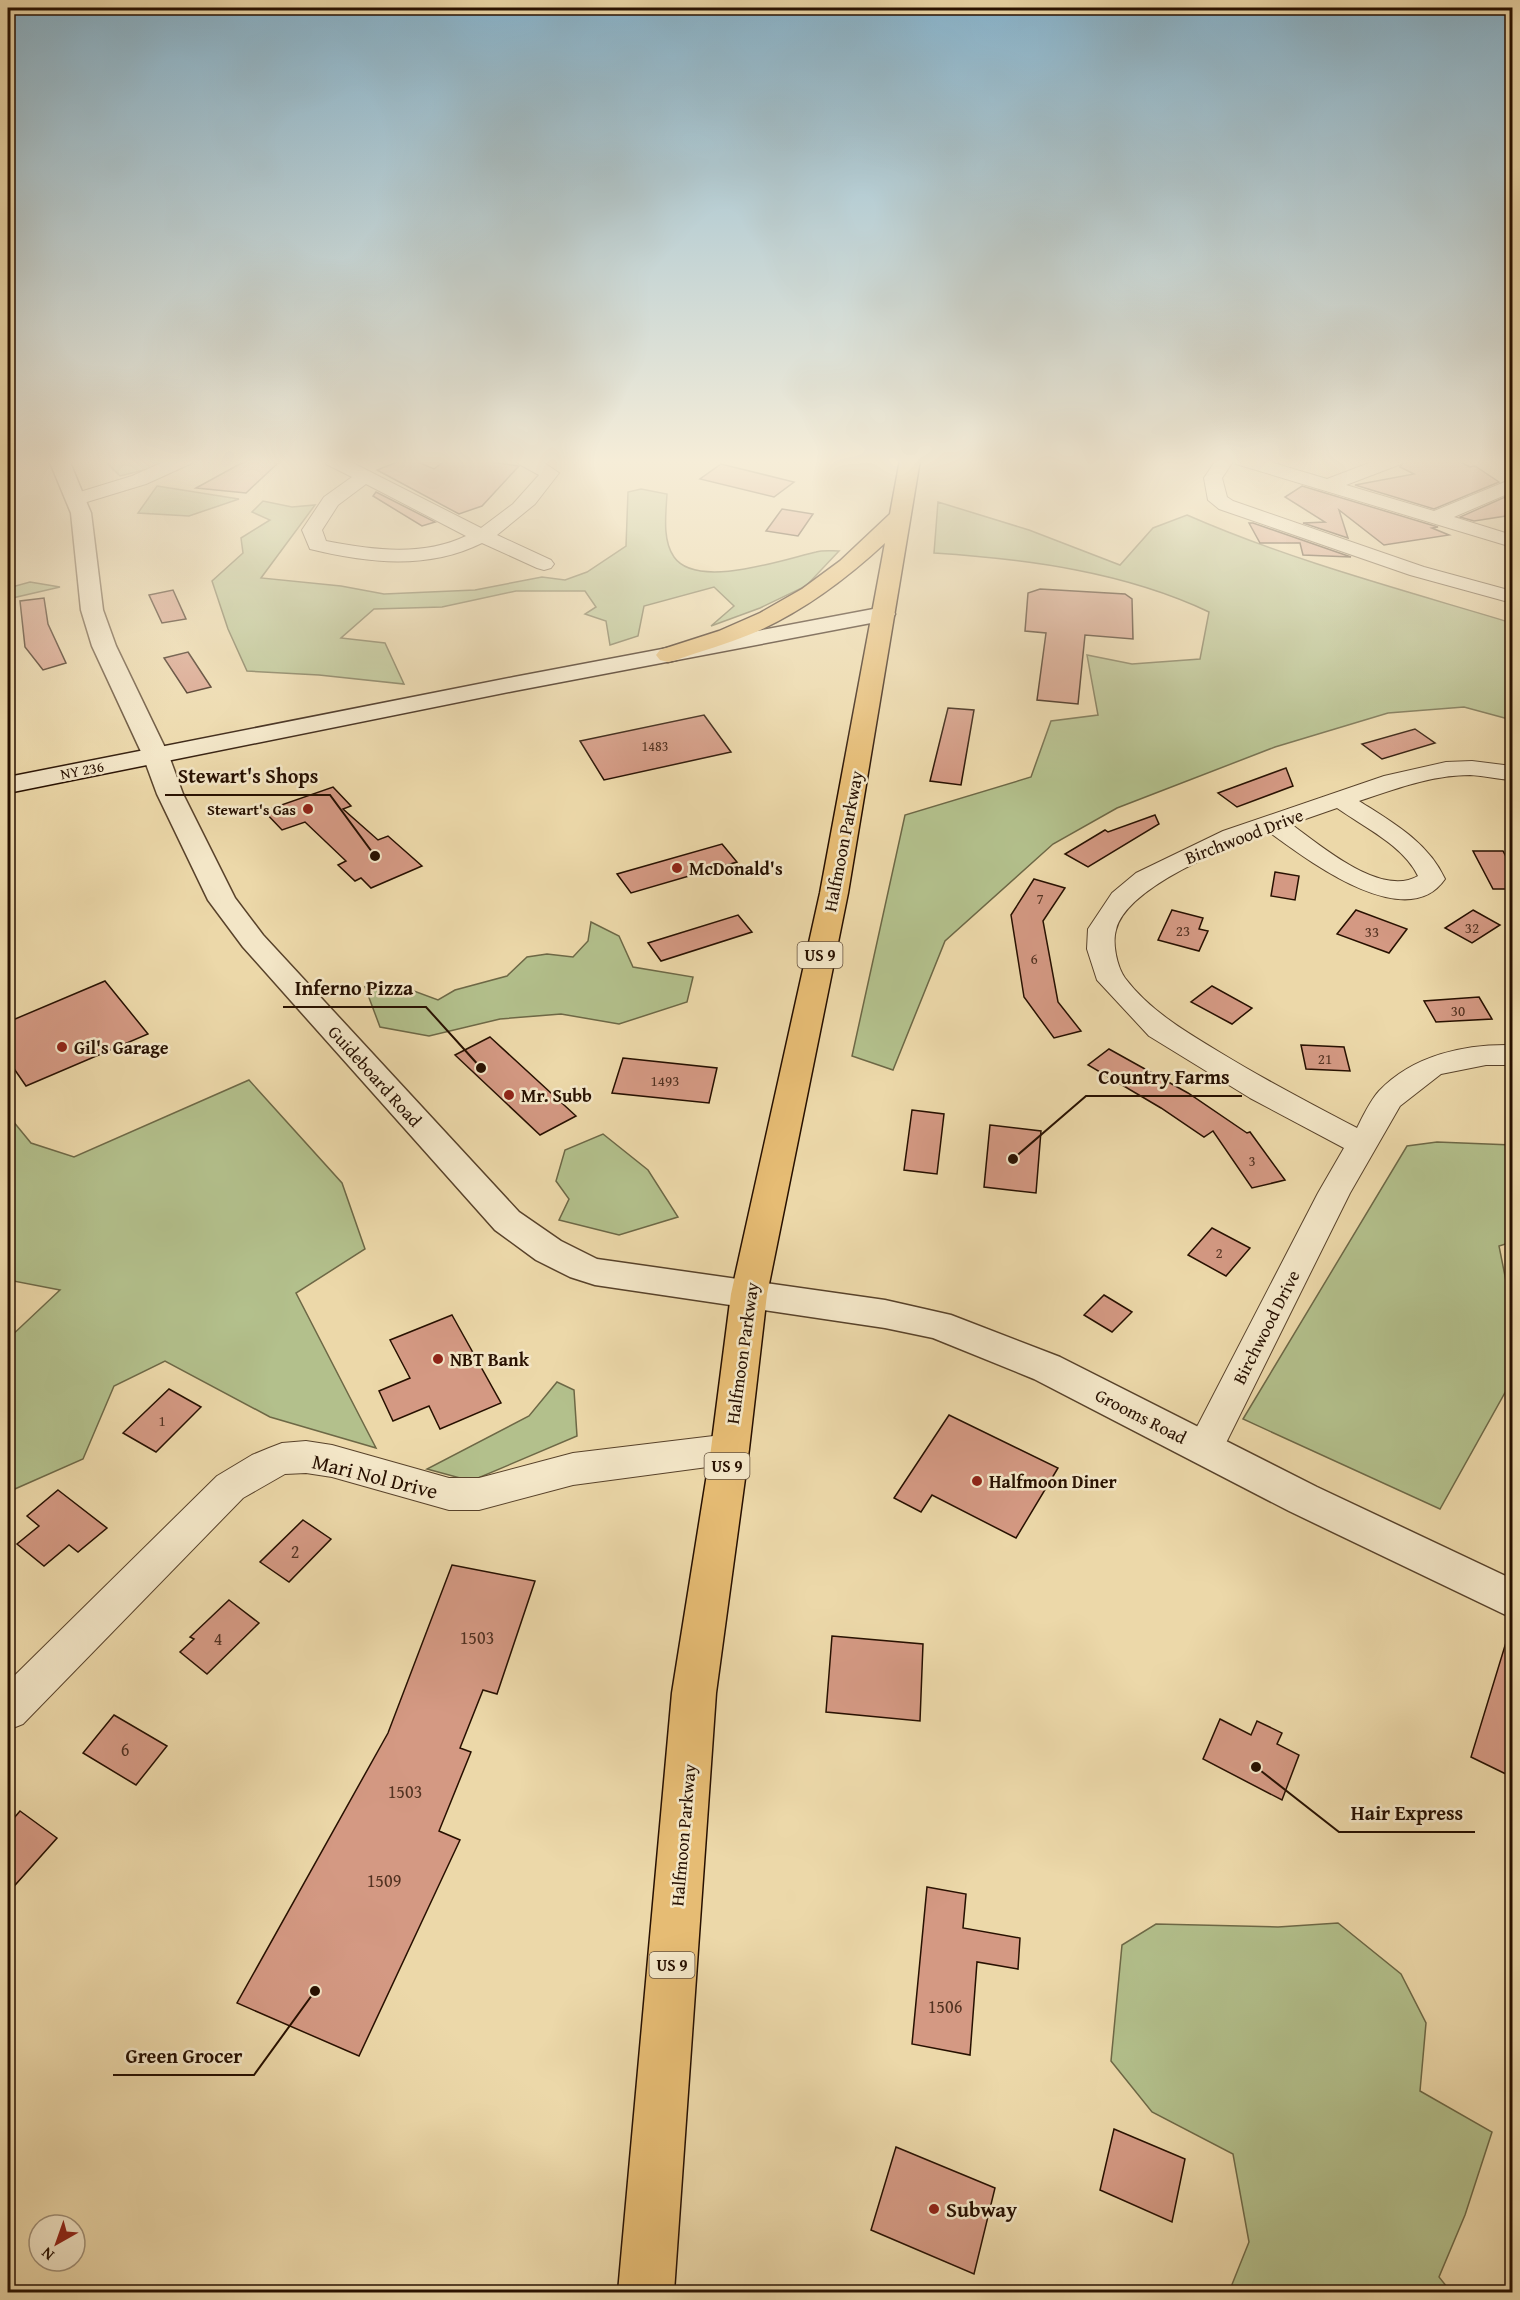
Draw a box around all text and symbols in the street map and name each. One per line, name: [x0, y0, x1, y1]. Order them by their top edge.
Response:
house number: 1483: [642, 736, 668, 756]
street label: NY 236: [59, 756, 105, 784]
callout: Stewart's Shops: [165, 757, 330, 795]
text: Stewart's Shops: [178, 761, 318, 790]
street label: Halfmoon Parkway: [816, 768, 870, 914]
place label: Stewart's Gas: [207, 799, 296, 820]
street label: Birchwood Drive: [1181, 801, 1307, 871]
marker: Stewart's Gas: [301, 802, 315, 816]
place label: McDonald's: [689, 855, 783, 882]
marker: McDonald's: [670, 861, 684, 875]
house number: 7: [1036, 888, 1044, 909]
house number: 32: [1465, 917, 1479, 938]
house number: 23: [1176, 920, 1190, 941]
house number: 33: [1365, 921, 1379, 942]
road number: US 9: [798, 942, 842, 968]
house number: 6: [1030, 948, 1038, 969]
callout: Inferno Pizza: [283, 969, 426, 1007]
text: Inferno Pizza: [295, 973, 414, 1002]
house number: 30: [1451, 1000, 1465, 1021]
street label: Guideboard Road: [322, 1019, 428, 1133]
place label: Gil's Garage: [74, 1034, 169, 1061]
marker: Gil's Garage: [55, 1040, 69, 1054]
house number: 21: [1318, 1048, 1332, 1069]
callout: Country Farms: [1086, 1058, 1242, 1096]
text: Country Farms: [1098, 1062, 1230, 1091]
house number: 1493: [651, 1070, 679, 1091]
place label: Mr. Subb: [521, 1082, 592, 1109]
marker: Mr. Subb: [502, 1088, 516, 1102]
house number: 3: [1248, 1150, 1256, 1171]
house number: 2: [1215, 1242, 1223, 1263]
street label: Birchwood Drive: [1226, 1265, 1306, 1389]
street label: Halfmoon Parkway: [719, 1280, 765, 1426]
place label: NBT Bank: [450, 1346, 530, 1373]
marker: NBT Bank: [431, 1352, 445, 1366]
street label: Grooms Road: [1090, 1381, 1192, 1451]
house number: 1: [158, 1410, 166, 1431]
street label: Mari Nol Drive: [309, 1445, 441, 1507]
road number: US 9: [704, 1453, 750, 1479]
place label: Halfmoon Diner: [989, 1468, 1118, 1495]
marker: Halfmoon Diner: [970, 1474, 984, 1488]
house number: 2: [291, 1538, 299, 1565]
house number: 1503: [460, 1624, 494, 1651]
house number: 4: [214, 1625, 222, 1652]
house number: 6: [121, 1736, 129, 1763]
street label: Halfmoon Parkway: [663, 1762, 703, 1907]
house number: 1503: [388, 1778, 422, 1805]
callout: Hair Express: [1339, 1794, 1475, 1832]
text: Hair Express: [1351, 1798, 1463, 1827]
house number: 1509: [367, 1867, 401, 1894]
road number: US 9: [650, 1952, 694, 1978]
house number: 1506: [928, 1993, 962, 2020]
callout: Green Grocer: [113, 2037, 254, 2075]
text: Green Grocer: [126, 2041, 242, 2070]
place label: Subway: [946, 2194, 1017, 2225]
marker: Subway: [927, 2202, 941, 2216]
north arrow: [27, 2213, 87, 2273]
text: N: [35, 2242, 59, 2267]

